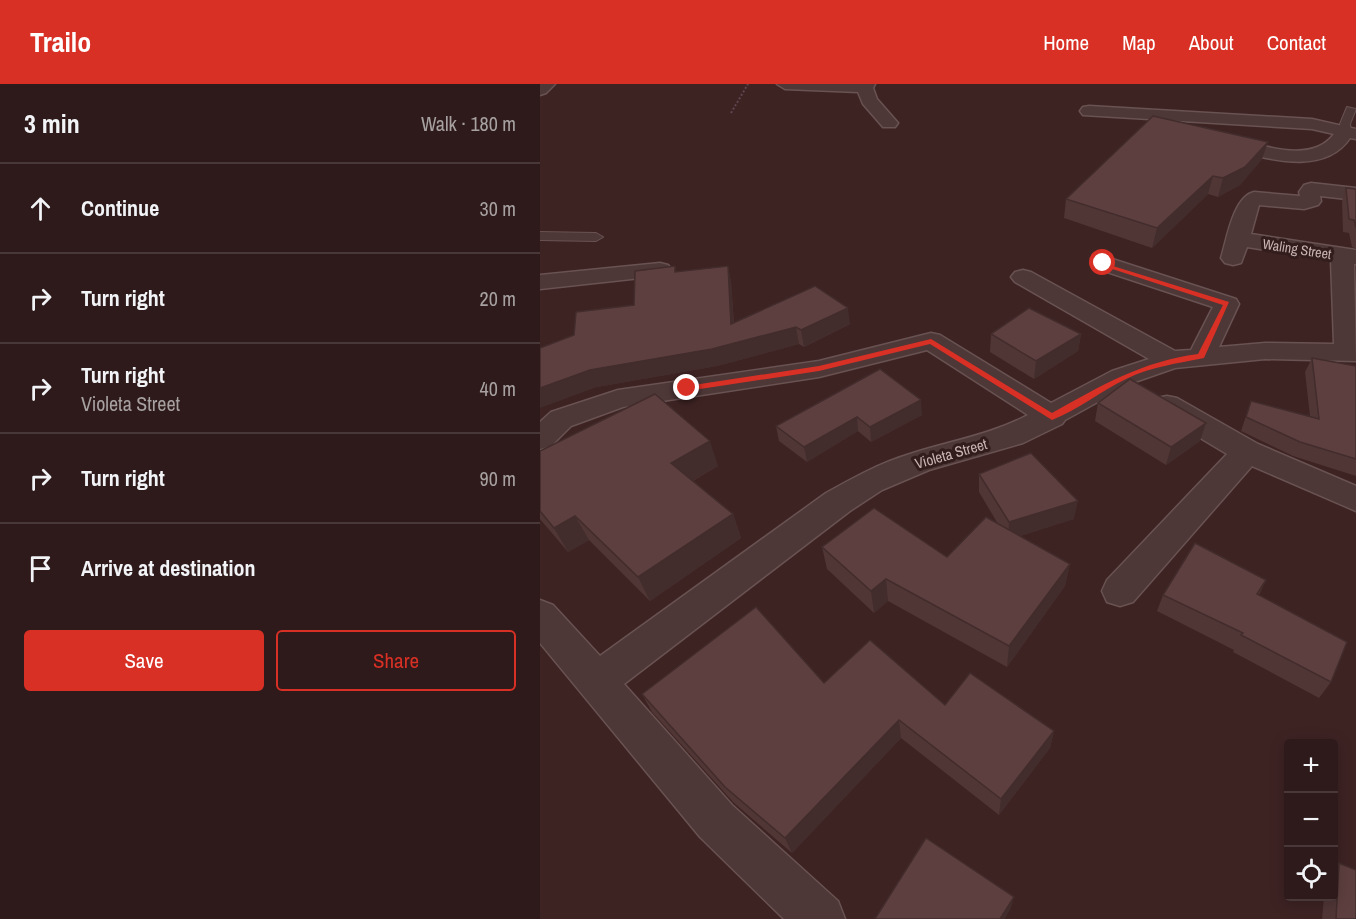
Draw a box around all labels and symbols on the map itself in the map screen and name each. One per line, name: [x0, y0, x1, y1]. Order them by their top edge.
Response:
street label: Waling Street: [1261, 235, 1333, 263]
route start: [1089, 249, 1115, 275]
route end: [673, 374, 699, 400]
street label: Violeta Street: [912, 433, 990, 474]

